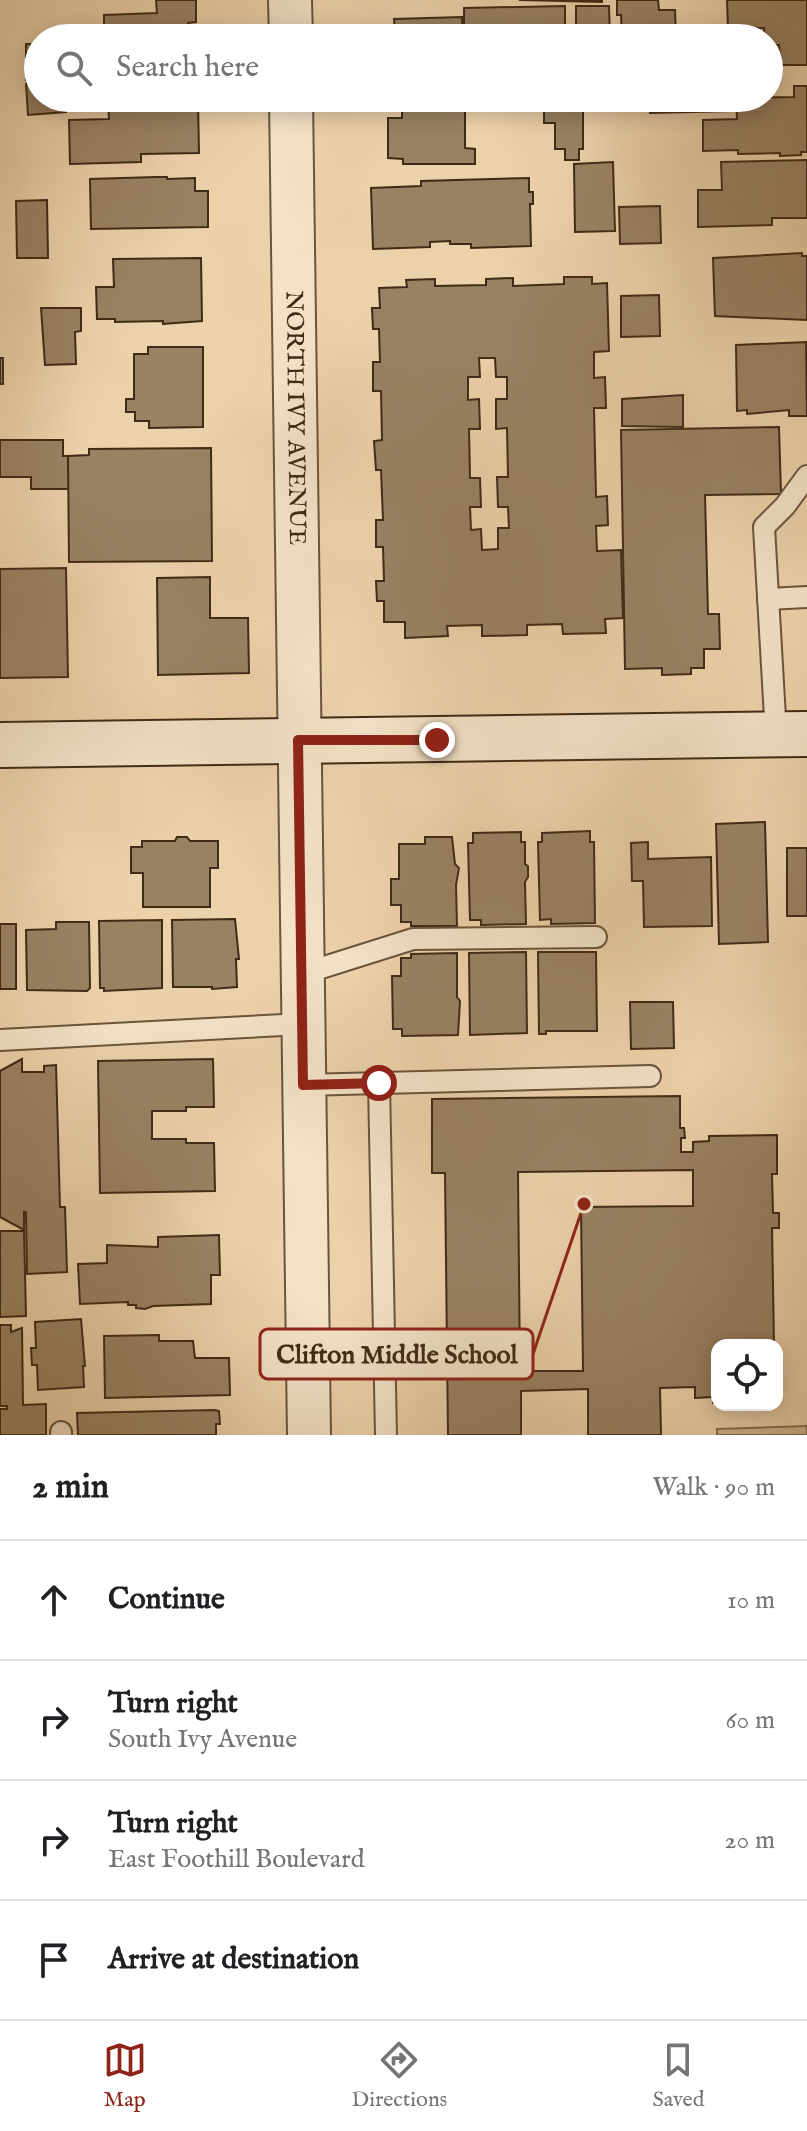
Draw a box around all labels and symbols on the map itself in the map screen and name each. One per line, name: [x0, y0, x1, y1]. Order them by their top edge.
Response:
street label: NORTH IVY AVENUE: [278, 291, 313, 545]
route end: [419, 722, 455, 758]
route start: [361, 1065, 397, 1101]
callout: Clifton Middle School: [260, 1329, 533, 1379]
text: Clifton Middle School: [276, 1339, 519, 1372]

